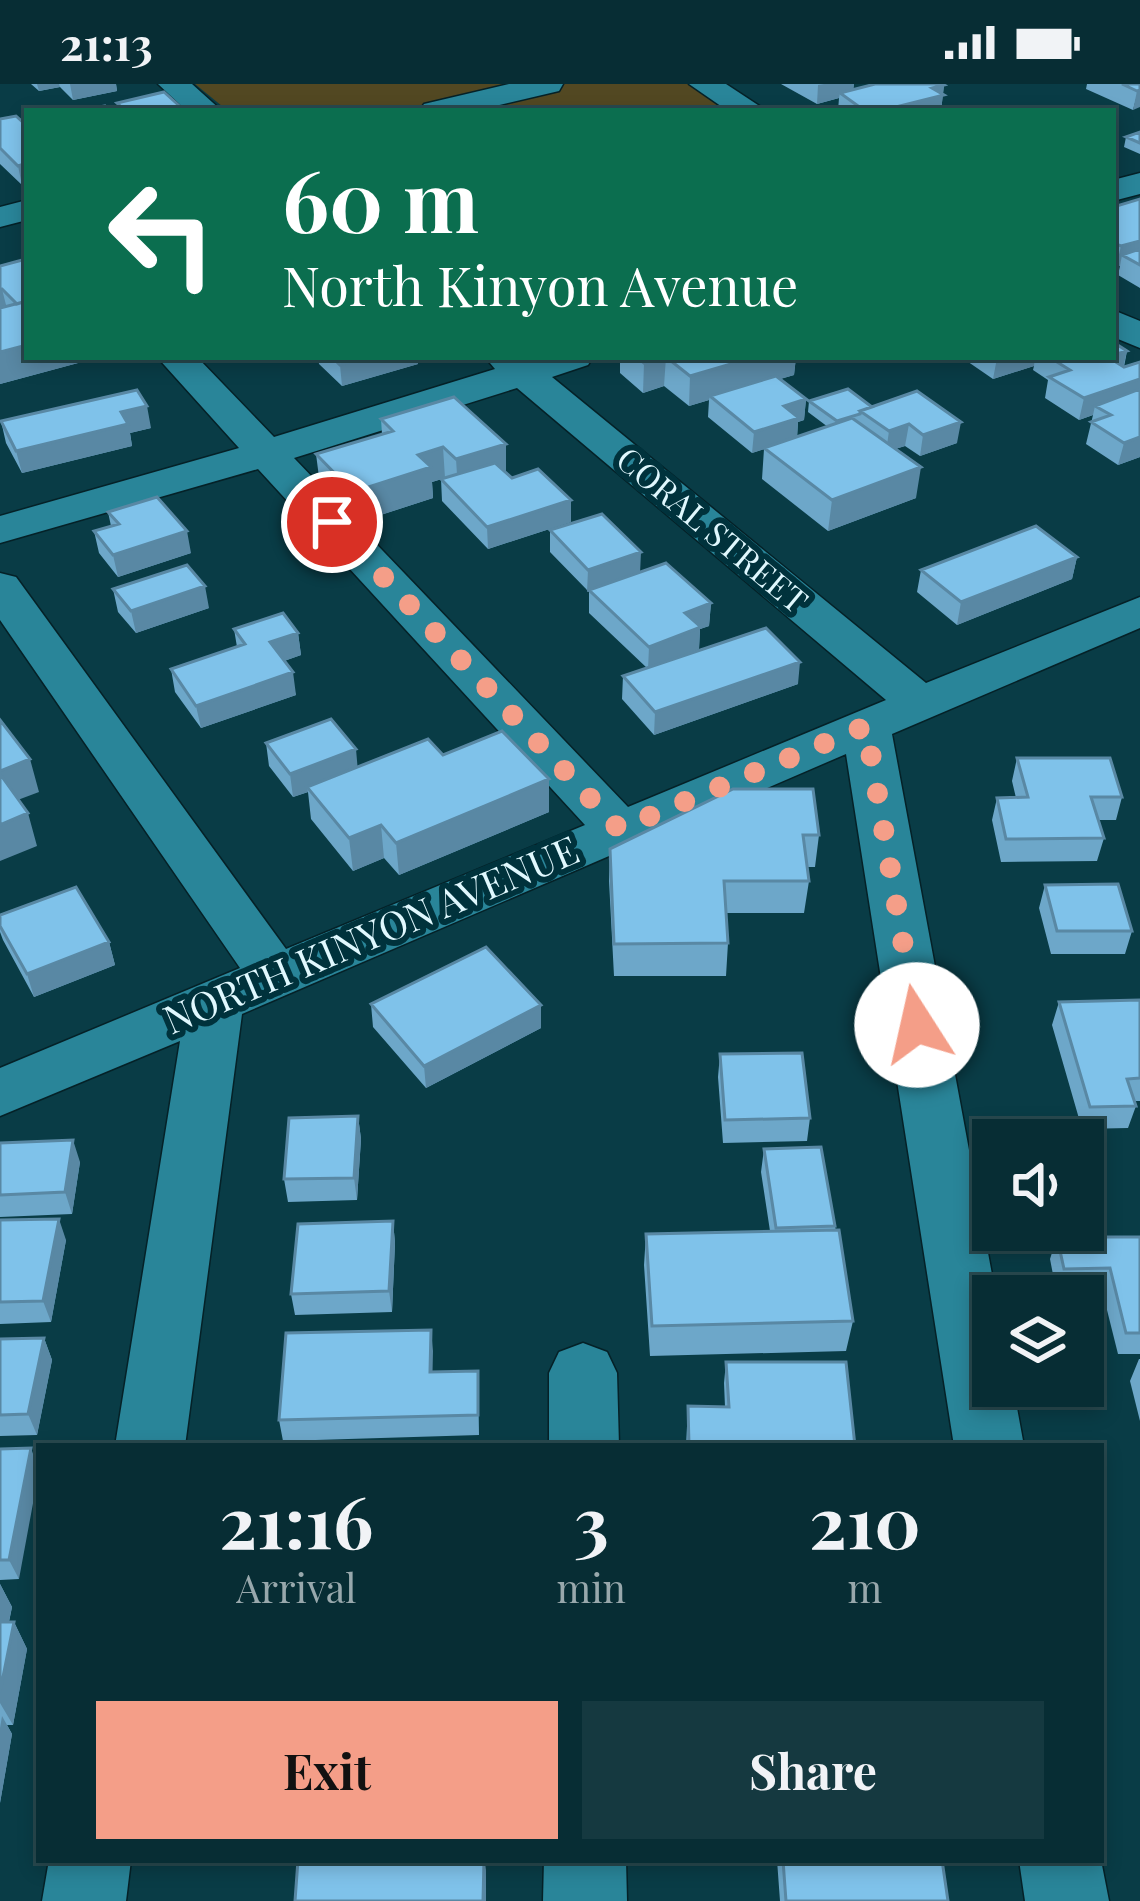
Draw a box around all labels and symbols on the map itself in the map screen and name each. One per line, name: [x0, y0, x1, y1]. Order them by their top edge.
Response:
street label: CORAL STREET: [609, 436, 818, 621]
pin: [281, 471, 383, 573]
street label: NORTH KINYON AVENUE: [155, 822, 586, 1044]
position arrow: [854, 962, 980, 1088]

